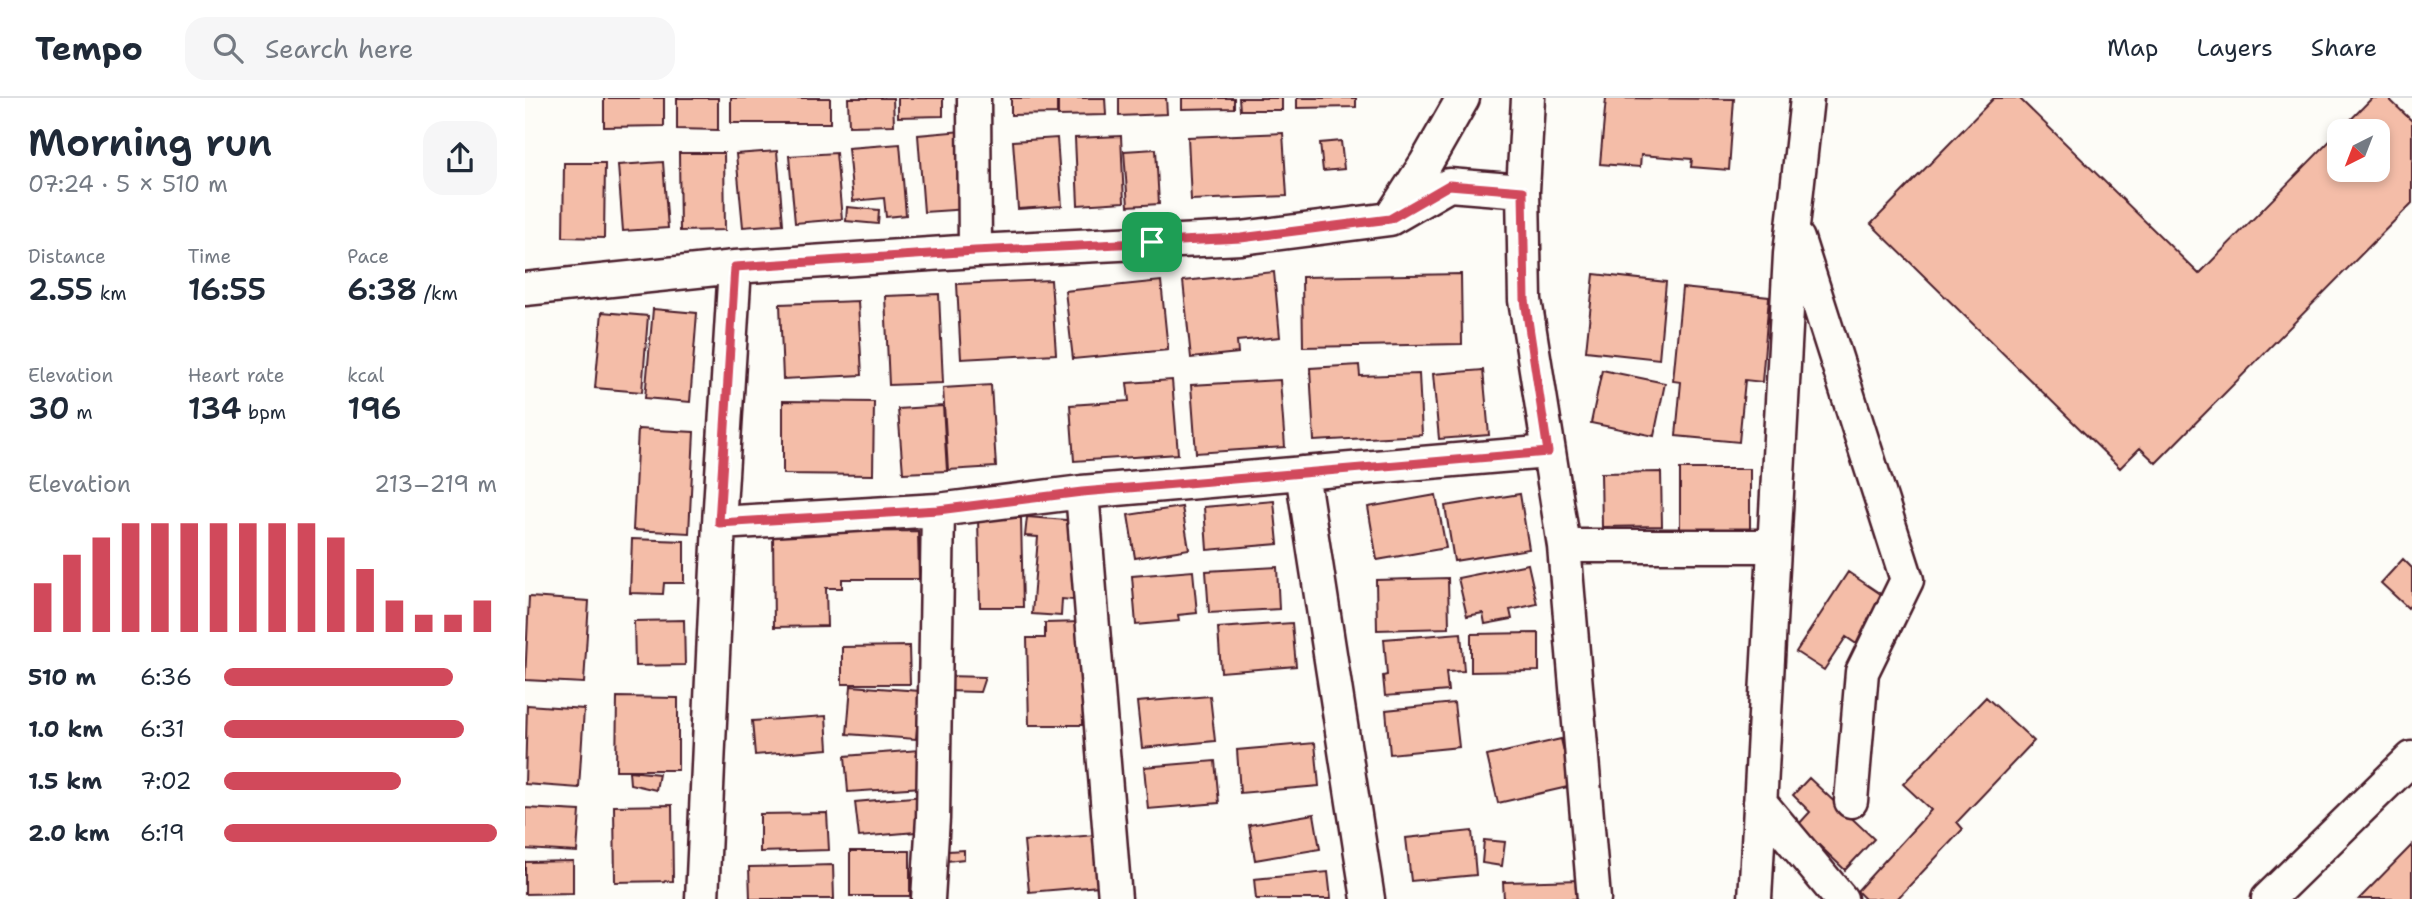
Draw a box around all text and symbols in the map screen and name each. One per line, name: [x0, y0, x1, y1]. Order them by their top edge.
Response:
search box: [185, 17, 675, 80]
text: Tempo: [35, 26, 143, 71]
icon: search: [209, 29, 247, 67]
text: Search here: [265, 31, 414, 66]
text: Map: [2107, 32, 2158, 64]
text: Layers: [2196, 32, 2273, 64]
text: Share: [2311, 32, 2377, 64]
text: Morning run: [28, 117, 272, 168]
north arrow: [2327, 119, 2391, 182]
map controls: [2327, 119, 2390, 182]
button: share: [423, 121, 497, 195]
text: 07:24 · 5 × 510 m: [28, 169, 228, 199]
pin: [1122, 212, 1182, 272]
icon: arrive: [1133, 223, 1171, 261]
text: Distance: [28, 244, 106, 269]
text: Time: [188, 244, 231, 269]
text: Pace: [347, 244, 389, 269]
text: 2.55: [28, 269, 93, 310]
text: 16:55: [188, 269, 266, 310]
text: 6:38: [347, 269, 417, 310]
text: km: [93, 281, 127, 306]
text: /km: [417, 281, 458, 306]
text: Elevation: [28, 363, 113, 388]
text: Heart rate: [188, 363, 284, 388]
text: kcal: [347, 363, 384, 388]
text: 30: [28, 388, 70, 429]
text: 134: [188, 388, 241, 429]
text: 196: [347, 388, 402, 429]
text: m: [70, 400, 93, 425]
text: bpm: [241, 400, 286, 425]
text: Elevation: [28, 469, 131, 499]
text: 213–219 m: [374, 469, 497, 499]
text: 510 m: [28, 662, 96, 692]
text: 6:36: [140, 662, 192, 692]
text: 1.0 km: [28, 714, 103, 744]
text: 6:31: [140, 714, 185, 744]
text: 1.5 km: [28, 766, 102, 796]
text: 7:02: [140, 766, 192, 796]
text: 2.0 km: [28, 818, 110, 848]
text: 6:19: [140, 818, 185, 848]

